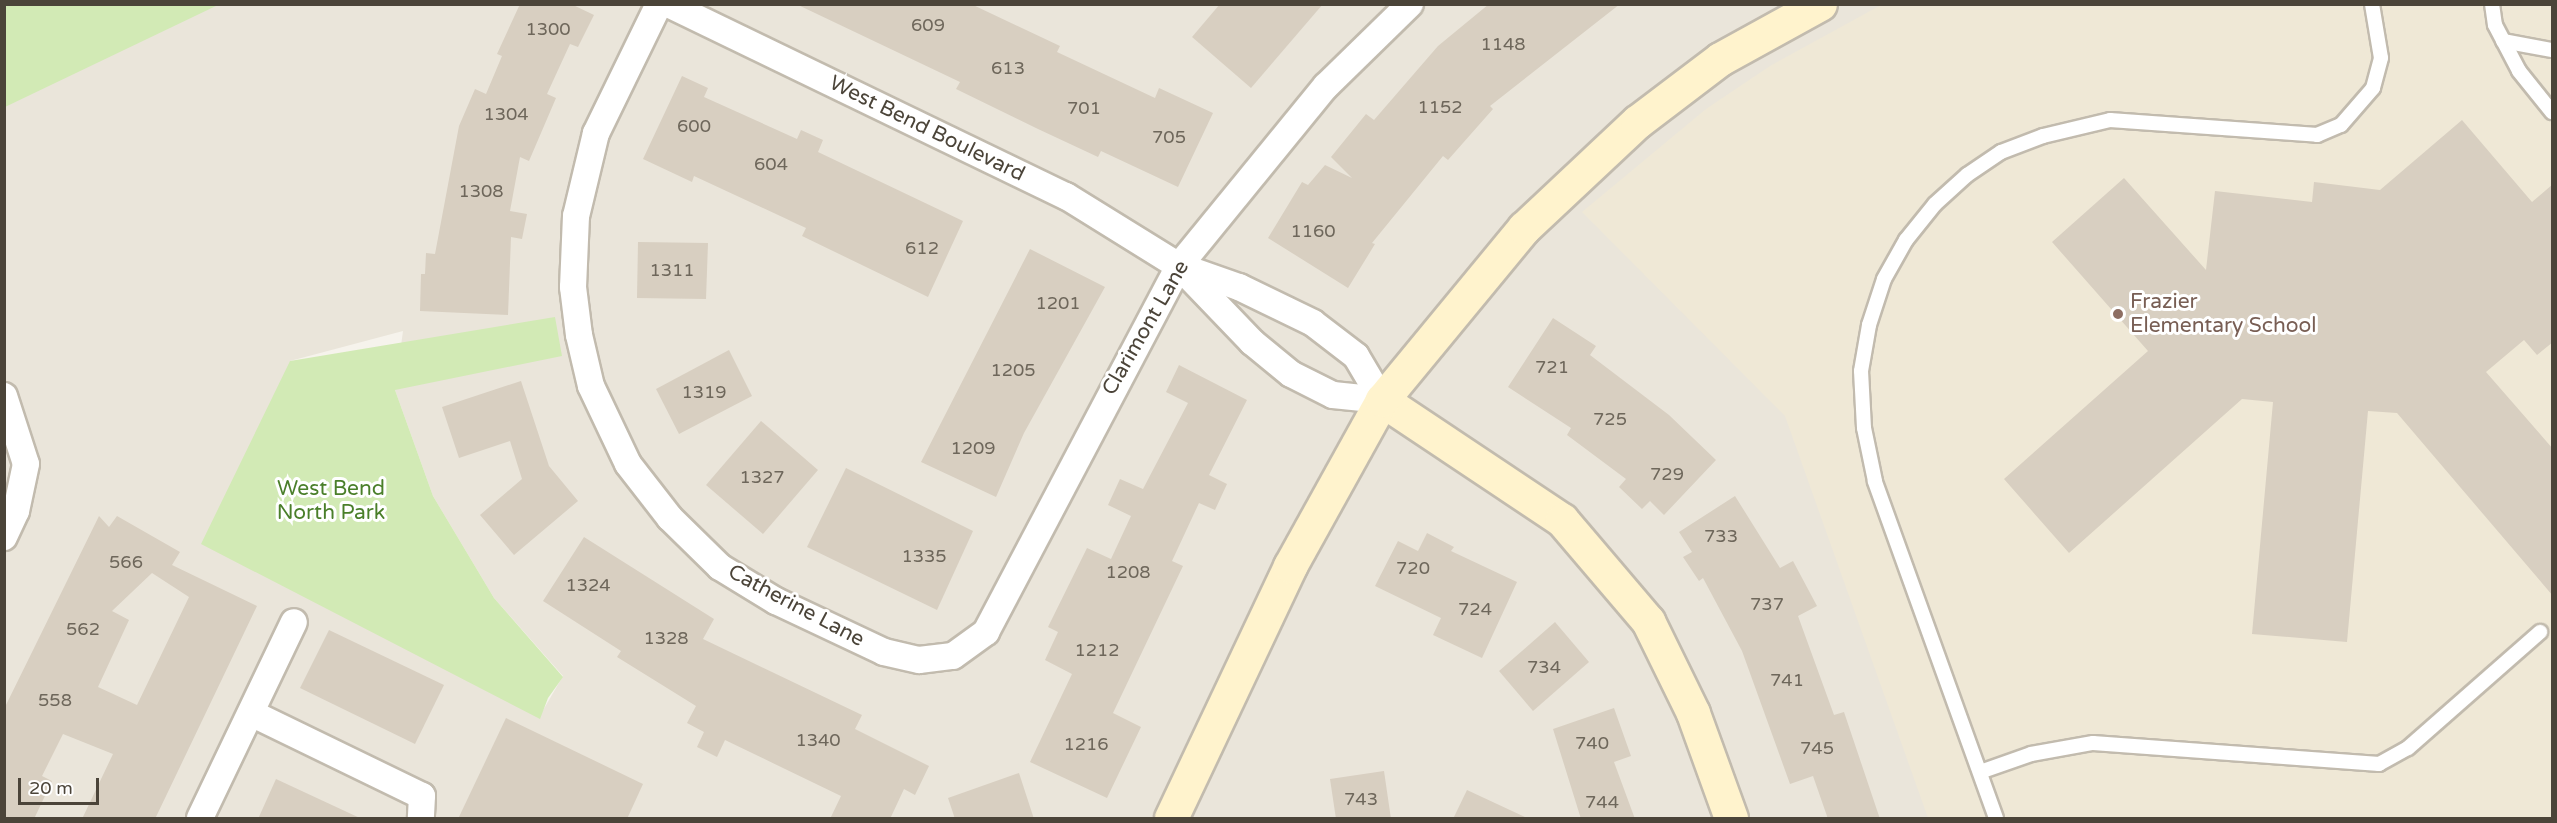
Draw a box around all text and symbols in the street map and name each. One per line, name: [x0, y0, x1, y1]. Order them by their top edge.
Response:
house number: 609: [911, 14, 945, 36]
house number: 1300: [525, 18, 571, 40]
house number: 1148: [1480, 33, 1526, 55]
house number: 613: [991, 57, 1025, 79]
street label: West Bend Boulevard: [825, 71, 1029, 187]
house number: 1152: [1417, 96, 1463, 118]
house number: 701: [1067, 97, 1101, 119]
house number: 1304: [483, 103, 529, 125]
house number: 600: [677, 115, 711, 137]
house number: 705: [1152, 126, 1186, 148]
house number: 604: [754, 153, 788, 175]
house number: 1308: [458, 180, 504, 202]
house number: 1160: [1290, 220, 1336, 242]
house number: 612: [905, 237, 939, 259]
street label: Clarimont Lane: [1097, 256, 1195, 400]
house number: 1311: [649, 259, 695, 281]
place label: Frazier Elementary School: [2130, 289, 2317, 339]
house number: 1201: [1035, 292, 1081, 314]
marker: Frazier Elementary School: [2111, 307, 2125, 321]
house number: 721: [1535, 356, 1569, 378]
house number: 1205: [990, 359, 1036, 381]
house number: 1319: [681, 381, 727, 403]
house number: 725: [1593, 408, 1627, 430]
house number: 1209: [950, 437, 996, 459]
house number: 729: [1650, 463, 1684, 485]
house number: 1327: [739, 466, 785, 488]
park label: West Bend North Park: [277, 476, 385, 526]
house number: 733: [1704, 525, 1738, 547]
house number: 1335: [901, 545, 947, 567]
house number: 566: [109, 551, 143, 573]
house number: 720: [1396, 557, 1430, 579]
street label: Catherine Lane: [724, 559, 868, 653]
house number: 1208: [1105, 561, 1151, 583]
house number: 1324: [565, 574, 611, 596]
house number: 737: [1750, 593, 1784, 615]
house number: 724: [1458, 598, 1492, 620]
house number: 562: [66, 618, 100, 640]
house number: 1328: [643, 627, 689, 649]
house number: 1212: [1074, 639, 1120, 661]
house number: 734: [1527, 656, 1561, 678]
house number: 741: [1770, 669, 1804, 691]
house number: 558: [38, 689, 72, 711]
house number: 1340: [795, 729, 841, 751]
house number: 740: [1575, 732, 1609, 754]
house number: 1216: [1063, 733, 1109, 755]
house number: 745: [1800, 737, 1834, 759]
scale bar: [21, 766, 102, 804]
text: 20 m: [29, 777, 73, 799]
house number: 743: [1344, 788, 1378, 810]
house number: 744: [1585, 791, 1619, 813]

